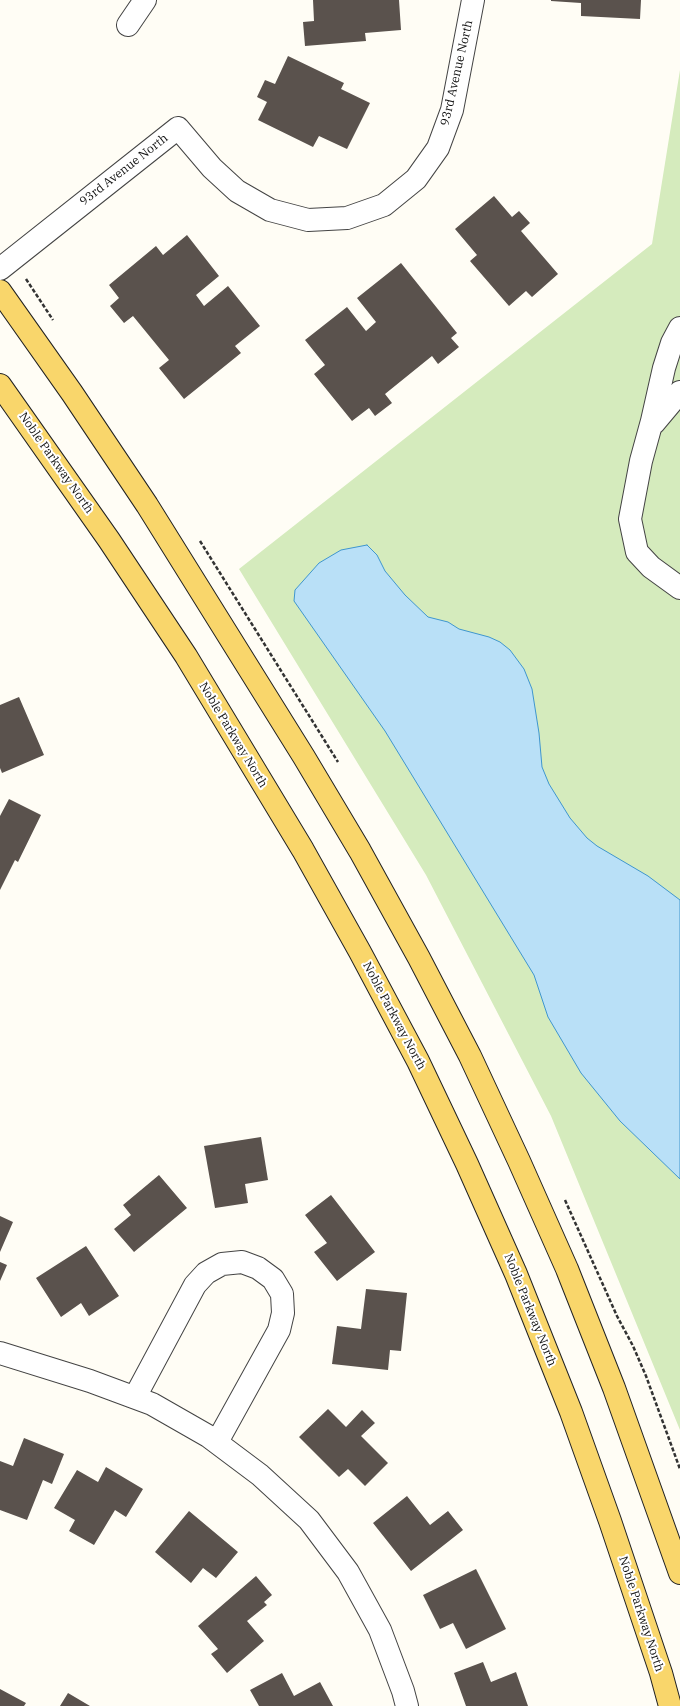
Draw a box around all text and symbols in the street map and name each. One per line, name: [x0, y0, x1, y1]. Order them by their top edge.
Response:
street label: 93rd Avenue North: [438, 19, 476, 127]
street label: 93rd Avenue North: [77, 131, 171, 209]
street label: Noble Parkway North: [16, 410, 96, 516]
street label: Noble Parkway North: [196, 680, 270, 790]
street label: Noble Parkway North: [359, 960, 429, 1072]
street label: Noble Parkway North: [501, 1252, 559, 1368]
street label: Noble Parkway North: [616, 1555, 666, 1673]

